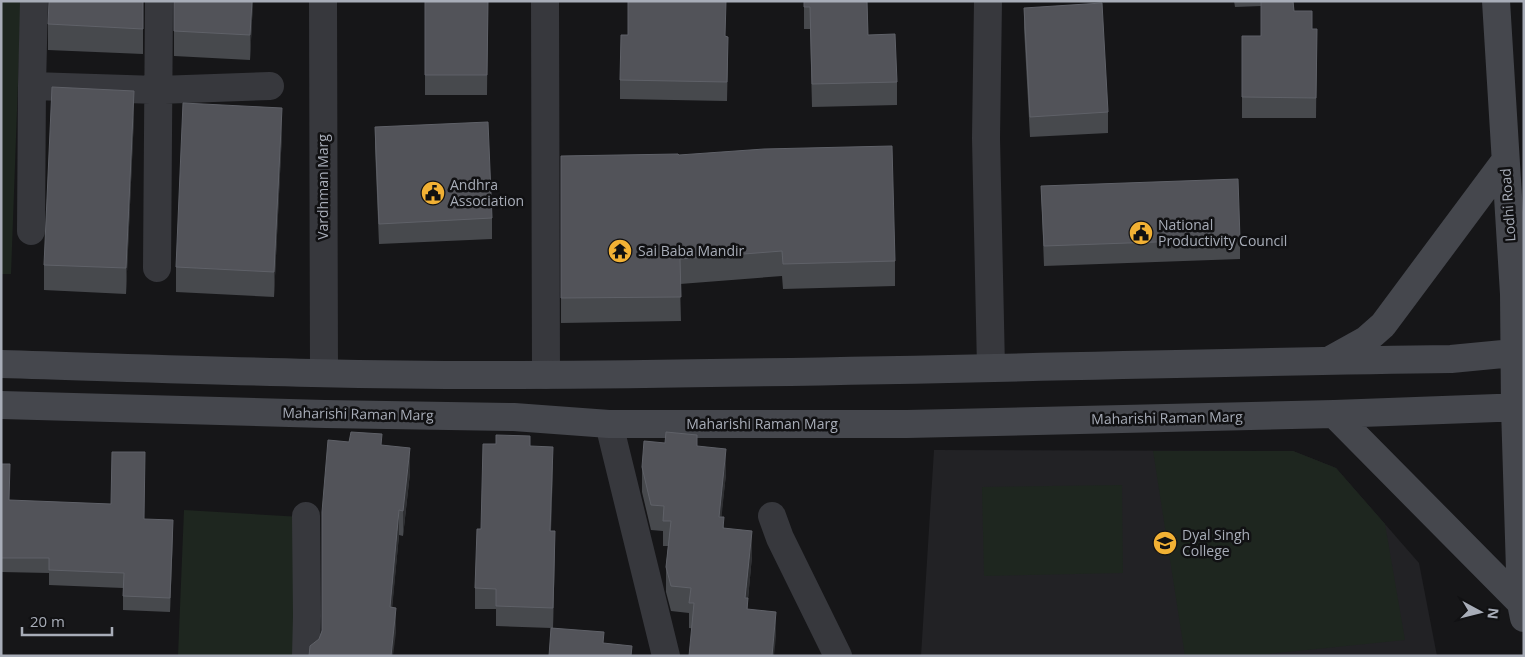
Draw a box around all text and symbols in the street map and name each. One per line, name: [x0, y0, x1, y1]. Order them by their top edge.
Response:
street label: Vardhman Marg: [313, 134, 332, 240]
street label: Lodhi Road: [1495, 168, 1520, 242]
place label: Andhra Association: [450, 175, 524, 210]
public building icon: Andhra Association: [420, 180, 446, 206]
place label: National Productivity Council: [1158, 215, 1287, 250]
public building icon: National Productivity Council: [1128, 220, 1154, 246]
temple icon: Sai Baba Mandir: [607, 238, 633, 264]
place label: Sai Baba Mandir: [638, 241, 744, 260]
street label: Maharishi Raman Marg: [282, 403, 434, 424]
street label: Maharishi Raman Marg: [1091, 407, 1243, 428]
street label: Maharishi Raman Marg: [686, 414, 838, 433]
place label: Dyal Singh College: [1182, 525, 1250, 560]
school or university icon: Dyal Singh College: [1152, 530, 1178, 556]
north arrow: [1455, 587, 1505, 637]
scale bar: [22, 604, 112, 636]
text: N: [1483, 607, 1504, 620]
text: 20 m: [30, 611, 65, 631]

